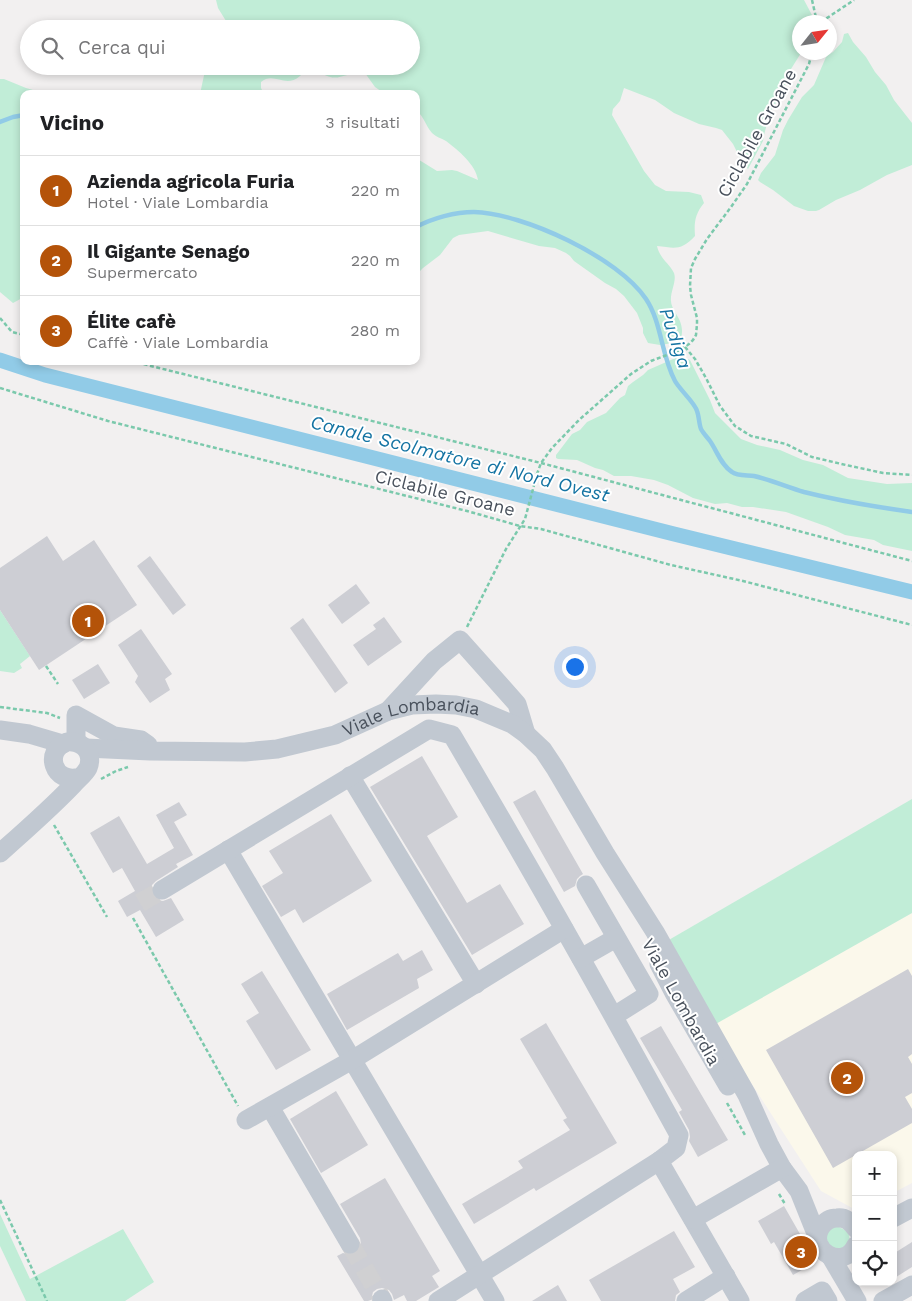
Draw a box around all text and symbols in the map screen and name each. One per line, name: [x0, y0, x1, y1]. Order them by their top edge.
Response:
north arrow: [792, 15, 837, 60]
search box: [20, 20, 420, 75]
icon: search: [38, 34, 66, 62]
text: Cerca qui: [78, 36, 166, 59]
street label: Ciclabile Groane: [713, 65, 801, 201]
text: Vicino: [40, 110, 104, 135]
text: 3 risultati: [325, 113, 400, 132]
text: Azienda agricola Furia: [87, 170, 294, 193]
text: 1: [53, 181, 59, 200]
text: 220 m: [351, 181, 400, 200]
text: Hotel · Viale Lombardia: [87, 193, 268, 212]
text: Il Gigante Senago: [87, 240, 250, 263]
text: 2: [51, 251, 61, 270]
text: 220 m: [351, 251, 400, 270]
text: Supermercato: [87, 263, 198, 282]
water label: Pudiga: [654, 305, 697, 372]
text: Élite cafè: [87, 310, 176, 333]
text: 3: [51, 321, 61, 340]
text: 280 m: [350, 321, 400, 340]
text: Caffè · Viale Lombardia: [87, 333, 269, 352]
water label: Canale Scolmatore di Nord Ovest: [308, 410, 612, 507]
street label: Ciclabile Groane: [373, 465, 517, 520]
pin: 1: [72, 602, 104, 640]
your location: [562, 654, 588, 680]
street label: Viale Lombardia: [339, 693, 482, 740]
street label: Viale Lombardia: [638, 935, 725, 1069]
pin: 2: [831, 1059, 863, 1097]
map controls: [852, 1151, 897, 1286]
button: +: [852, 1151, 897, 1196]
button: −: [852, 1196, 897, 1241]
pin: 3: [785, 1233, 817, 1271]
button: locate: [852, 1241, 897, 1286]

